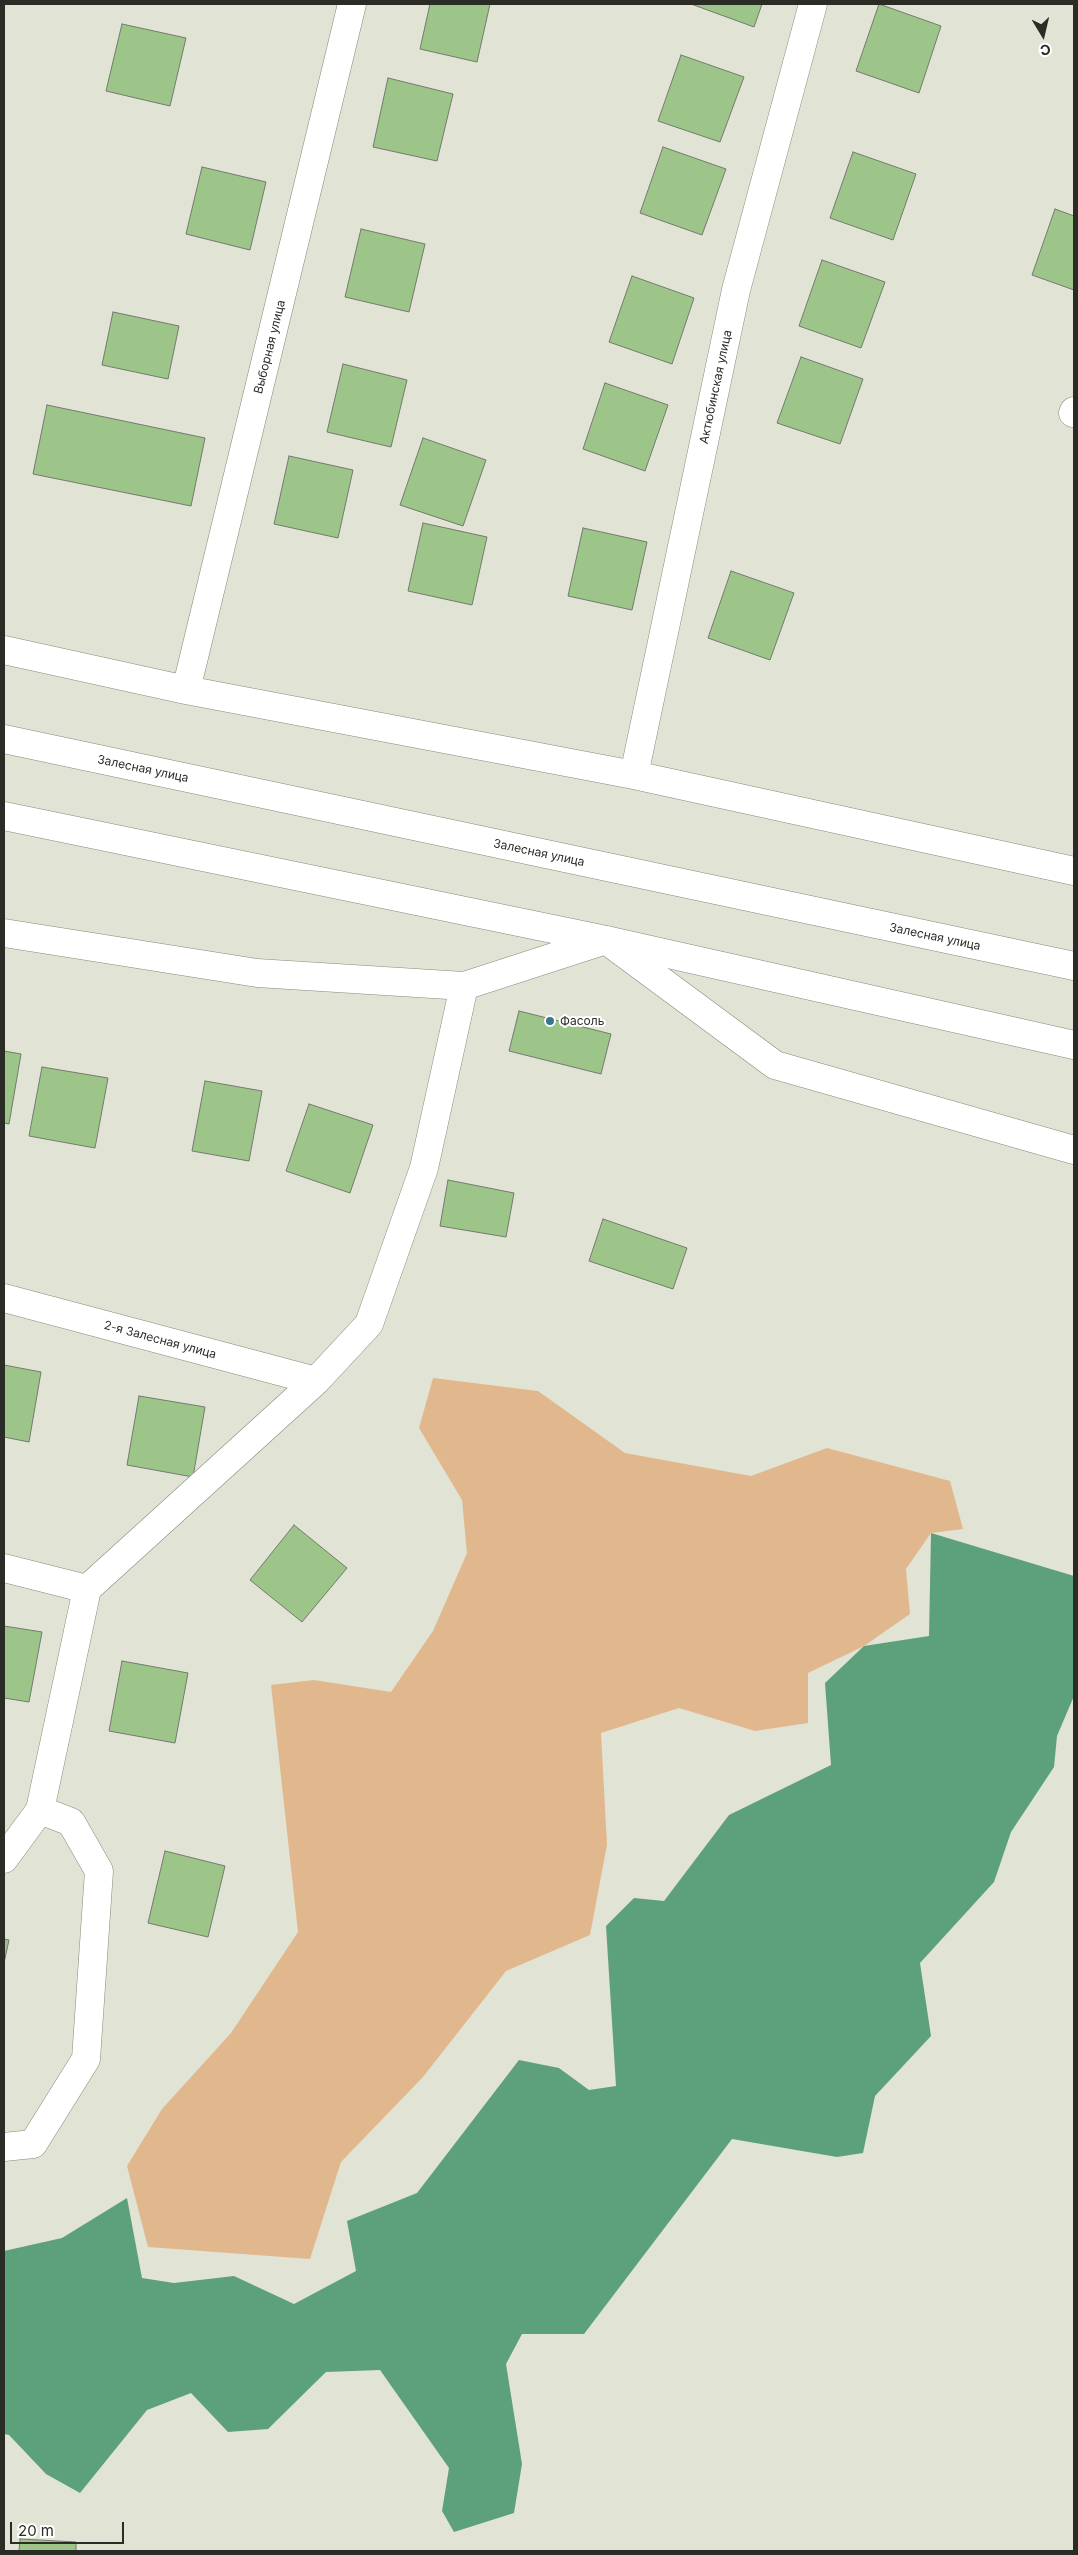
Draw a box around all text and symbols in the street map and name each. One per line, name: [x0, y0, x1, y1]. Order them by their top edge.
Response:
north arrow: [1018, 10, 1068, 60]
text: С: [1039, 41, 1052, 60]
street label: Выборная улица: [251, 299, 289, 395]
street label: Актюбинская улица: [697, 329, 735, 445]
street label: Залесная улица: [96, 752, 190, 786]
street label: Залесная улица: [492, 836, 586, 870]
street label: Залесная улица: [888, 920, 982, 954]
place label: Фасоль: [560, 1014, 604, 1028]
marker: Фасоль: [544, 1015, 556, 1027]
street label: 2-я Залесная улица: [102, 1318, 218, 1362]
scale bar: [12, 2512, 126, 2544]
text: 20 m: [18, 2521, 54, 2540]

